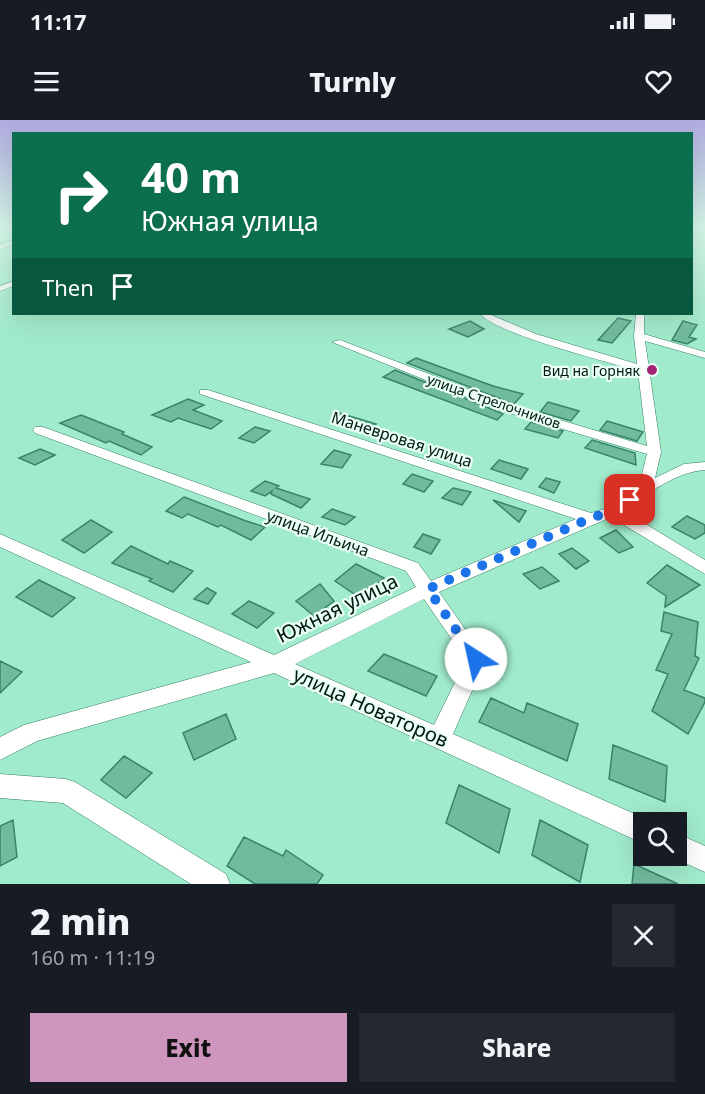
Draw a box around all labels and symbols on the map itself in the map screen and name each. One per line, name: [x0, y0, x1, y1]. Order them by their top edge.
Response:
place label: Вид на Горняк: [543, 361, 641, 380]
marker: Вид на Горняк: [645, 363, 659, 377]
street label: улица Стрелочников: [425, 369, 564, 433]
street label: Маневровая улица: [329, 406, 475, 472]
pin: [604, 474, 655, 525]
street label: улица Ильича: [264, 504, 372, 562]
street label: Южная улица: [272, 567, 402, 649]
position arrow: [444, 627, 508, 691]
street label: улица Новаторов: [289, 661, 453, 753]

